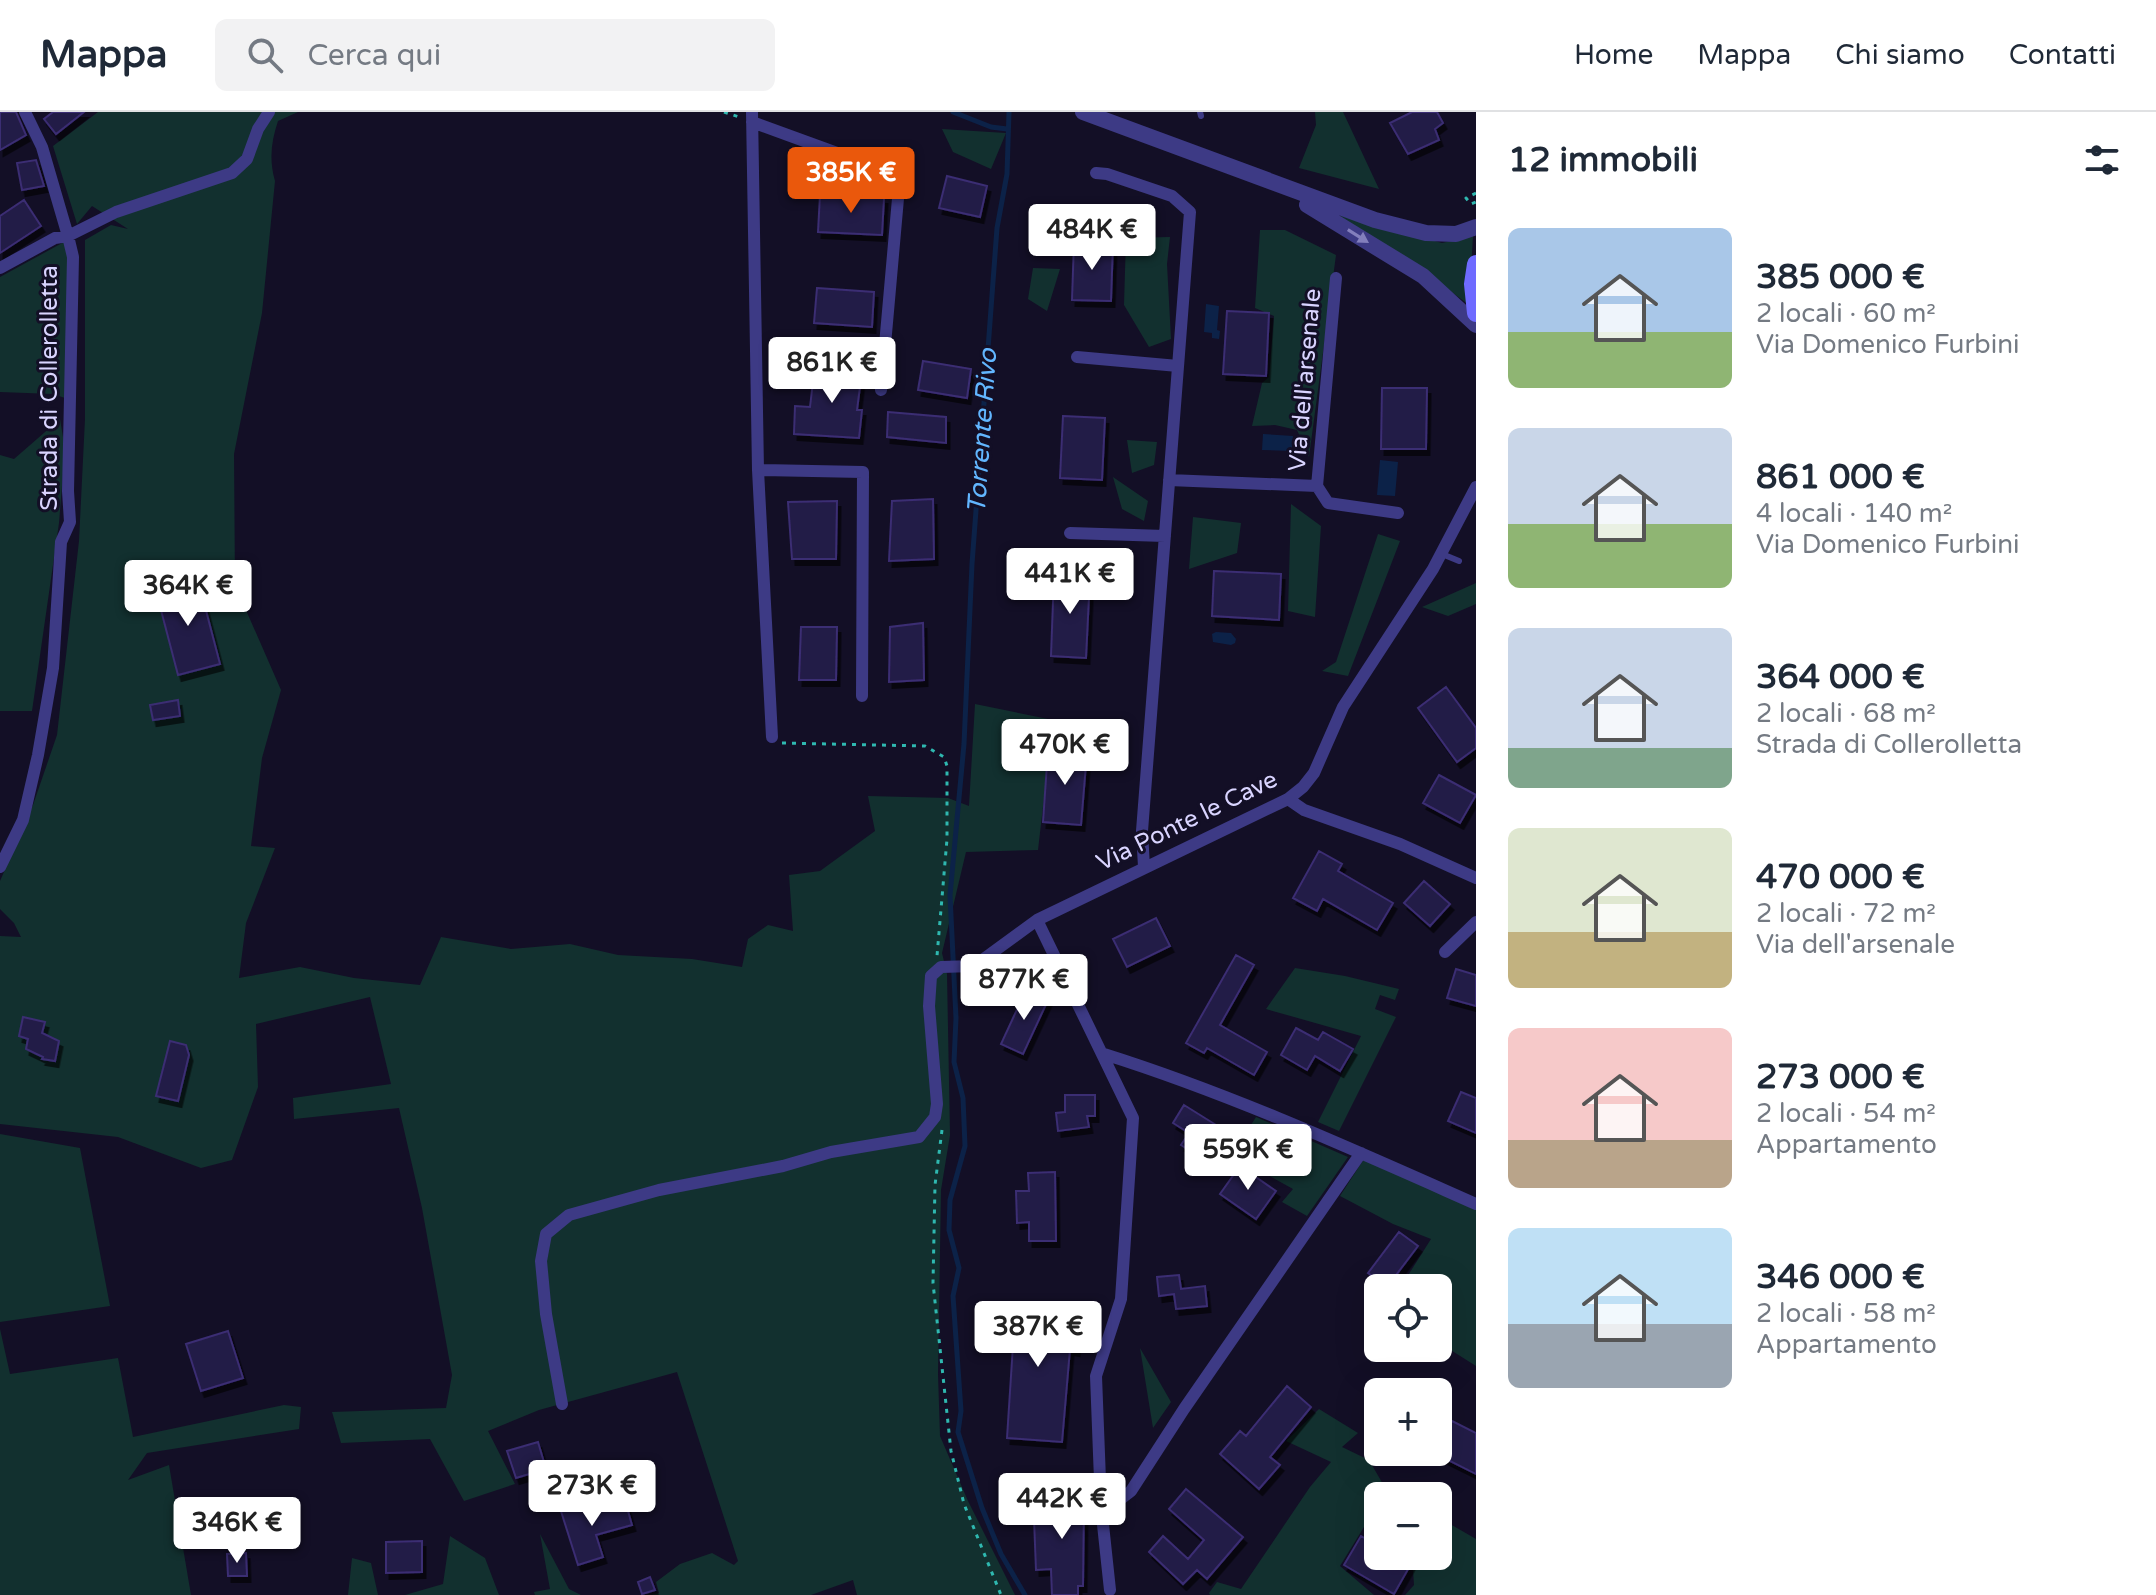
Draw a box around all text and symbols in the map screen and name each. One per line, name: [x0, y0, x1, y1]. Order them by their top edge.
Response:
search box: [215, 19, 775, 91]
text: Mappa: [40, 32, 167, 78]
icon: search: [243, 33, 287, 77]
text: Cerca qui: [307, 37, 441, 74]
text: Home: [1574, 38, 1653, 72]
text: Mappa: [1697, 38, 1791, 72]
text: Chi siamo: [1835, 38, 1965, 72]
text: Contatti: [2009, 38, 2116, 72]
icon: filters: [2080, 138, 2124, 182]
text: 12 immobili: [1508, 140, 1698, 181]
pin: 385K €: [786, 147, 916, 215]
text: 385K €: [806, 157, 896, 188]
pin: 484K €: [1027, 204, 1157, 272]
text: 484K €: [1047, 214, 1137, 245]
one-way arrow: [1347, 229, 1369, 243]
text: 385 000 €: [1756, 257, 1925, 298]
icon: home: [1572, 260, 1668, 356]
street label: Strada di Collerolletta: [35, 265, 64, 511]
street label: Via dell'arsenale: [1283, 287, 1327, 473]
text: 2 locali · 60 m²: [1756, 298, 1936, 329]
text: Via Domenico Furbini: [1756, 329, 2020, 360]
pin: 861K €: [767, 337, 897, 405]
water label: Torrente Rivo: [961, 346, 1003, 515]
text: 861K €: [787, 347, 877, 378]
text: 861 000 €: [1756, 457, 1925, 498]
icon: home: [1572, 460, 1668, 556]
text: 4 locali · 140 m²: [1756, 498, 1952, 529]
text: Via Domenico Furbini: [1756, 529, 2020, 560]
pin: 441K €: [1005, 548, 1135, 616]
text: 441K €: [1025, 558, 1115, 589]
pin: 364K €: [123, 560, 253, 628]
text: 364K €: [143, 570, 233, 601]
text: 364 000 €: [1756, 657, 1925, 698]
icon: home: [1572, 660, 1668, 756]
text: 2 locali · 68 m²: [1756, 698, 1936, 729]
pin: 470K €: [1000, 719, 1130, 787]
text: 470K €: [1020, 729, 1110, 760]
text: Strada di Collerolletta: [1756, 729, 2022, 760]
street label: Via Ponte le Cave: [1092, 765, 1282, 877]
text: 470 000 €: [1756, 857, 1925, 898]
icon: home: [1572, 860, 1668, 956]
text: 2 locali · 72 m²: [1756, 898, 1936, 929]
text: Via dell'arsenale: [1756, 929, 1955, 960]
pin: 877K €: [959, 954, 1089, 1022]
text: 877K €: [979, 964, 1069, 995]
text: 273 000 €: [1756, 1057, 1925, 1098]
icon: home: [1572, 1060, 1668, 1156]
text: 2 locali · 54 m²: [1756, 1098, 1936, 1129]
pin: 559K €: [1183, 1124, 1313, 1192]
text: Appartamento: [1756, 1129, 1937, 1160]
text: 559K €: [1203, 1134, 1293, 1165]
text: 346 000 €: [1756, 1257, 1925, 1298]
icon: home: [1572, 1260, 1668, 1356]
map controls: [1364, 1274, 1452, 1570]
button: locate: [1364, 1274, 1452, 1362]
text: 2 locali · 58 m²: [1756, 1298, 1936, 1329]
pin: 387K €: [973, 1301, 1103, 1369]
text: 387K €: [993, 1311, 1083, 1342]
text: Appartamento: [1756, 1329, 1937, 1360]
button: +: [1364, 1378, 1452, 1466]
pin: 273K €: [527, 1460, 657, 1528]
text: 273K €: [547, 1470, 637, 1501]
pin: 442K €: [997, 1473, 1127, 1541]
button: −: [1364, 1482, 1452, 1570]
text: 442K €: [1017, 1483, 1107, 1514]
pin: 346K €: [172, 1497, 302, 1565]
text: 346K €: [192, 1507, 282, 1538]

